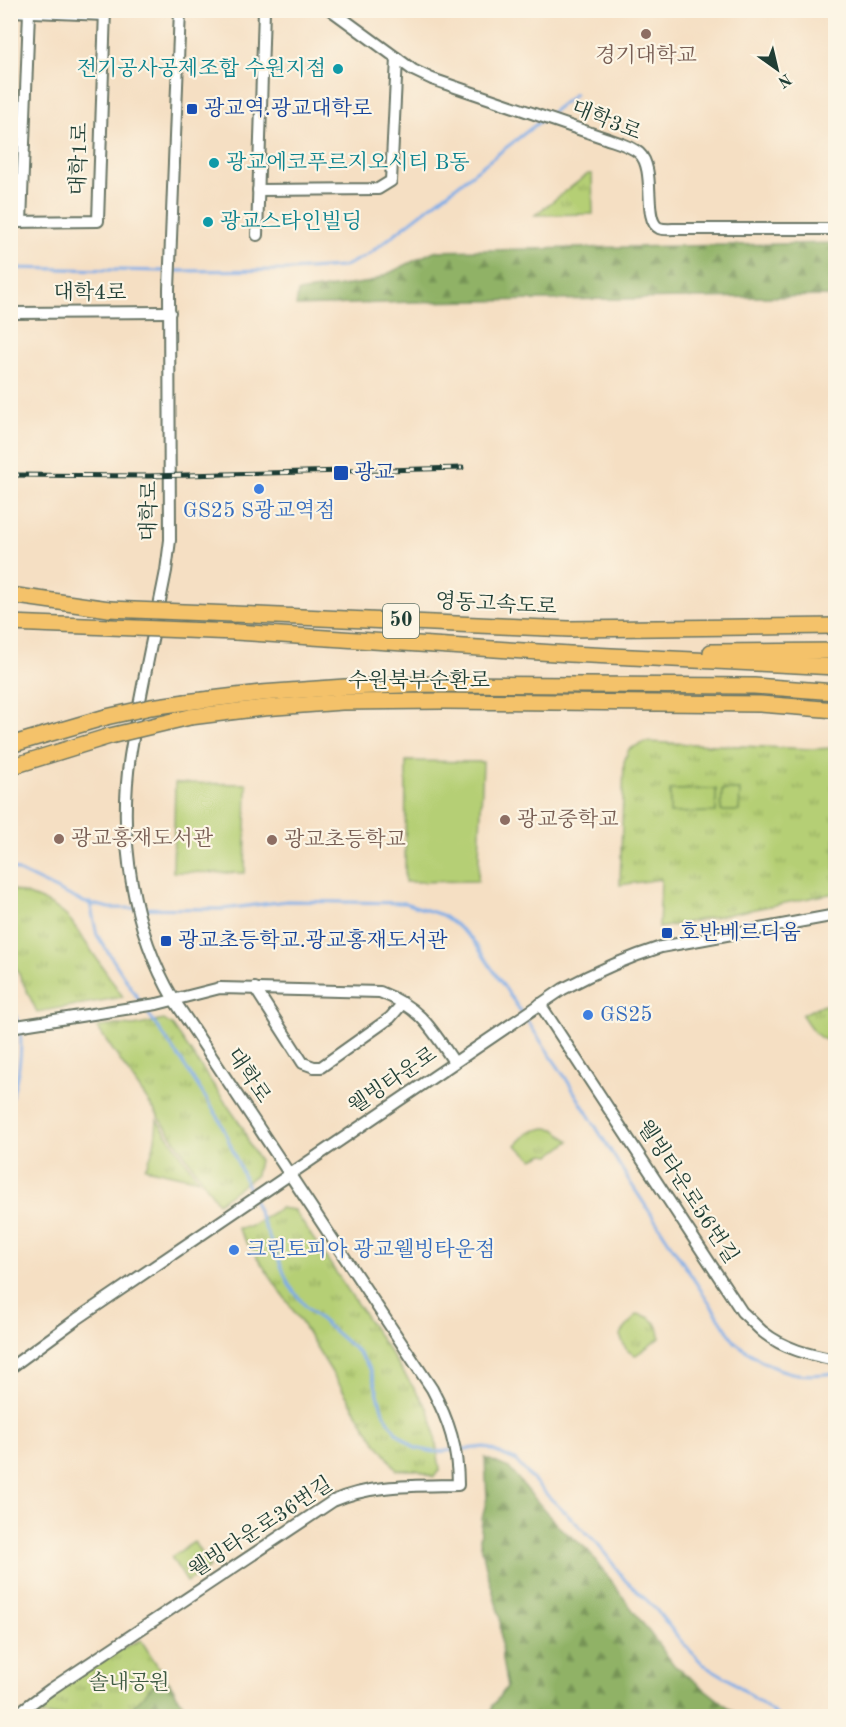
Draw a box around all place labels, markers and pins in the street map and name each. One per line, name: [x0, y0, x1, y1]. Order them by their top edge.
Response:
marker: 경기대학교: [639, 27, 653, 41]
place label: 경기대학교: [595, 44, 697, 67]
place label: 전기공사공제조합 수원지점: [77, 57, 326, 80]
marker: 전기공사공제조합 수원지점: [331, 62, 345, 76]
place label: 광교역.광교대학로: [204, 97, 372, 120]
marker: 광교역.광교대학로: [185, 102, 199, 116]
place label: 광교에코푸르지오시티 B동: [226, 151, 470, 174]
marker: 광교에코푸르지오시티 B동: [207, 156, 221, 170]
place label: 광교스타인빌딩: [220, 210, 362, 233]
marker: 광교스타인빌딩: [201, 215, 215, 229]
place label: 광교: [354, 461, 395, 484]
marker: 광교: [332, 464, 350, 482]
marker: GS25 S광교역점: [252, 482, 266, 496]
place label: GS25 S광교역점: [183, 499, 335, 522]
place label: 광교중학교: [517, 808, 618, 831]
marker: 광교중학교: [498, 813, 512, 827]
place label: 광교홍재도서관: [71, 826, 214, 850]
place label: 광교초등학교: [284, 828, 406, 851]
marker: 광교홍재도서관: [52, 832, 66, 846]
marker: 광교초등학교: [265, 833, 279, 847]
place label: 호반베르디움: [679, 921, 801, 944]
marker: 호반베르디움: [660, 926, 674, 940]
place label: 광교초등학교.광교홍재도서관: [178, 928, 448, 952]
marker: 광교초등학교.광교홍재도서관: [159, 934, 173, 948]
place label: GS25: [600, 1005, 653, 1026]
marker: GS25: [581, 1008, 595, 1022]
place label: 크린토피아 광교웰빙타운점: [246, 1238, 495, 1261]
marker: 크린토피아 광교웰빙타운점: [227, 1243, 241, 1257]

